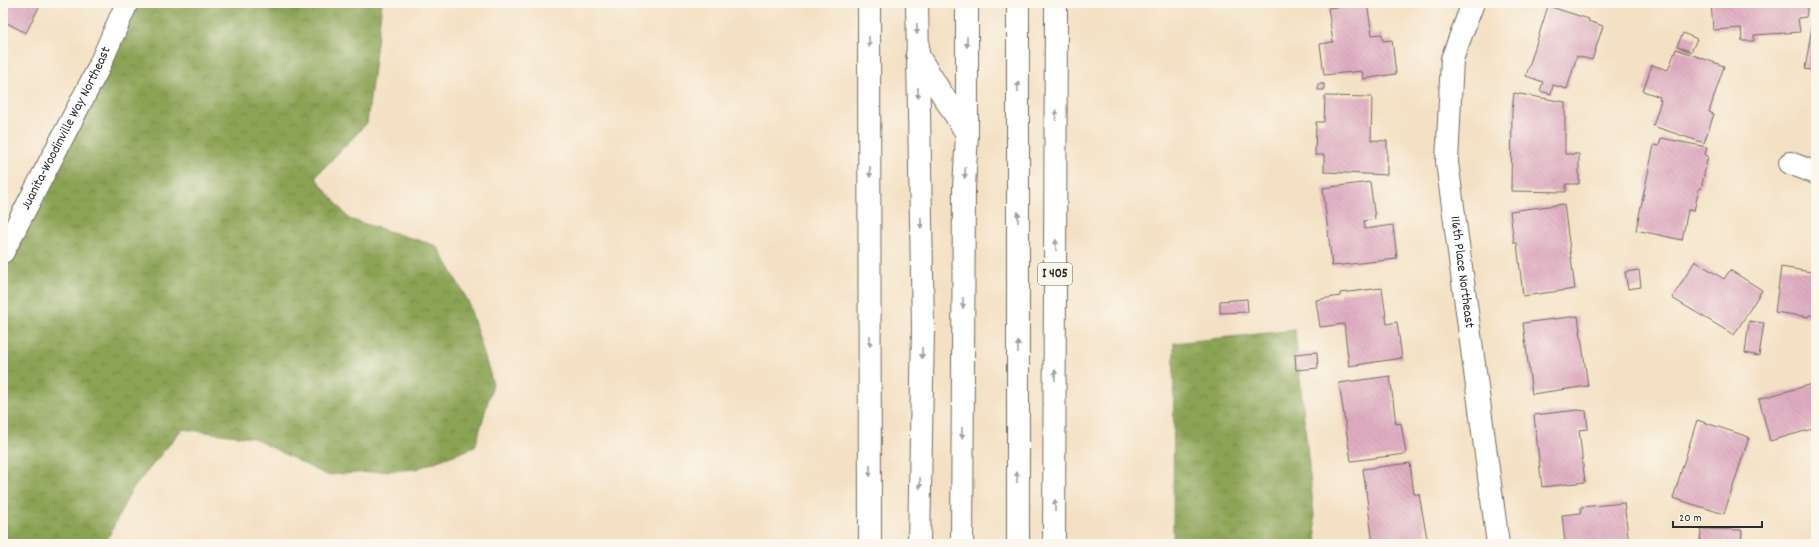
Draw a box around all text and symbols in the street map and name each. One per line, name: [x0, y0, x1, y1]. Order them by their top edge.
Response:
one-way arrow: [914, 23, 920, 36]
one-way arrow: [866, 36, 872, 49]
one-way arrow: [964, 36, 970, 49]
street label: Juanita-Woodinville Way Northeast: [16, 43, 117, 214]
one-way arrow: [1015, 80, 1021, 93]
one-way arrow: [915, 87, 921, 100]
one-way arrow: [1053, 108, 1059, 121]
one-way arrow: [867, 166, 873, 179]
one-way arrow: [961, 167, 968, 179]
one-way arrow: [1015, 210, 1021, 223]
street label: 116th Place Northeast: [1444, 215, 1479, 329]
one-way arrow: [917, 217, 924, 229]
one-way arrow: [1053, 238, 1059, 251]
road number: I 405: [1038, 263, 1072, 285]
one-way arrow: [960, 297, 966, 310]
one-way arrow: [867, 335, 873, 348]
one-way arrow: [1015, 340, 1021, 353]
one-way arrow: [919, 347, 925, 360]
one-way arrow: [1052, 368, 1058, 381]
one-way arrow: [959, 427, 965, 440]
one-way arrow: [867, 465, 873, 478]
one-way arrow: [1014, 470, 1020, 483]
one-way arrow: [917, 477, 923, 490]
one-way arrow: [1051, 499, 1058, 511]
scale bar: [1673, 503, 1762, 529]
text: 20 m: [1679, 510, 1702, 527]

